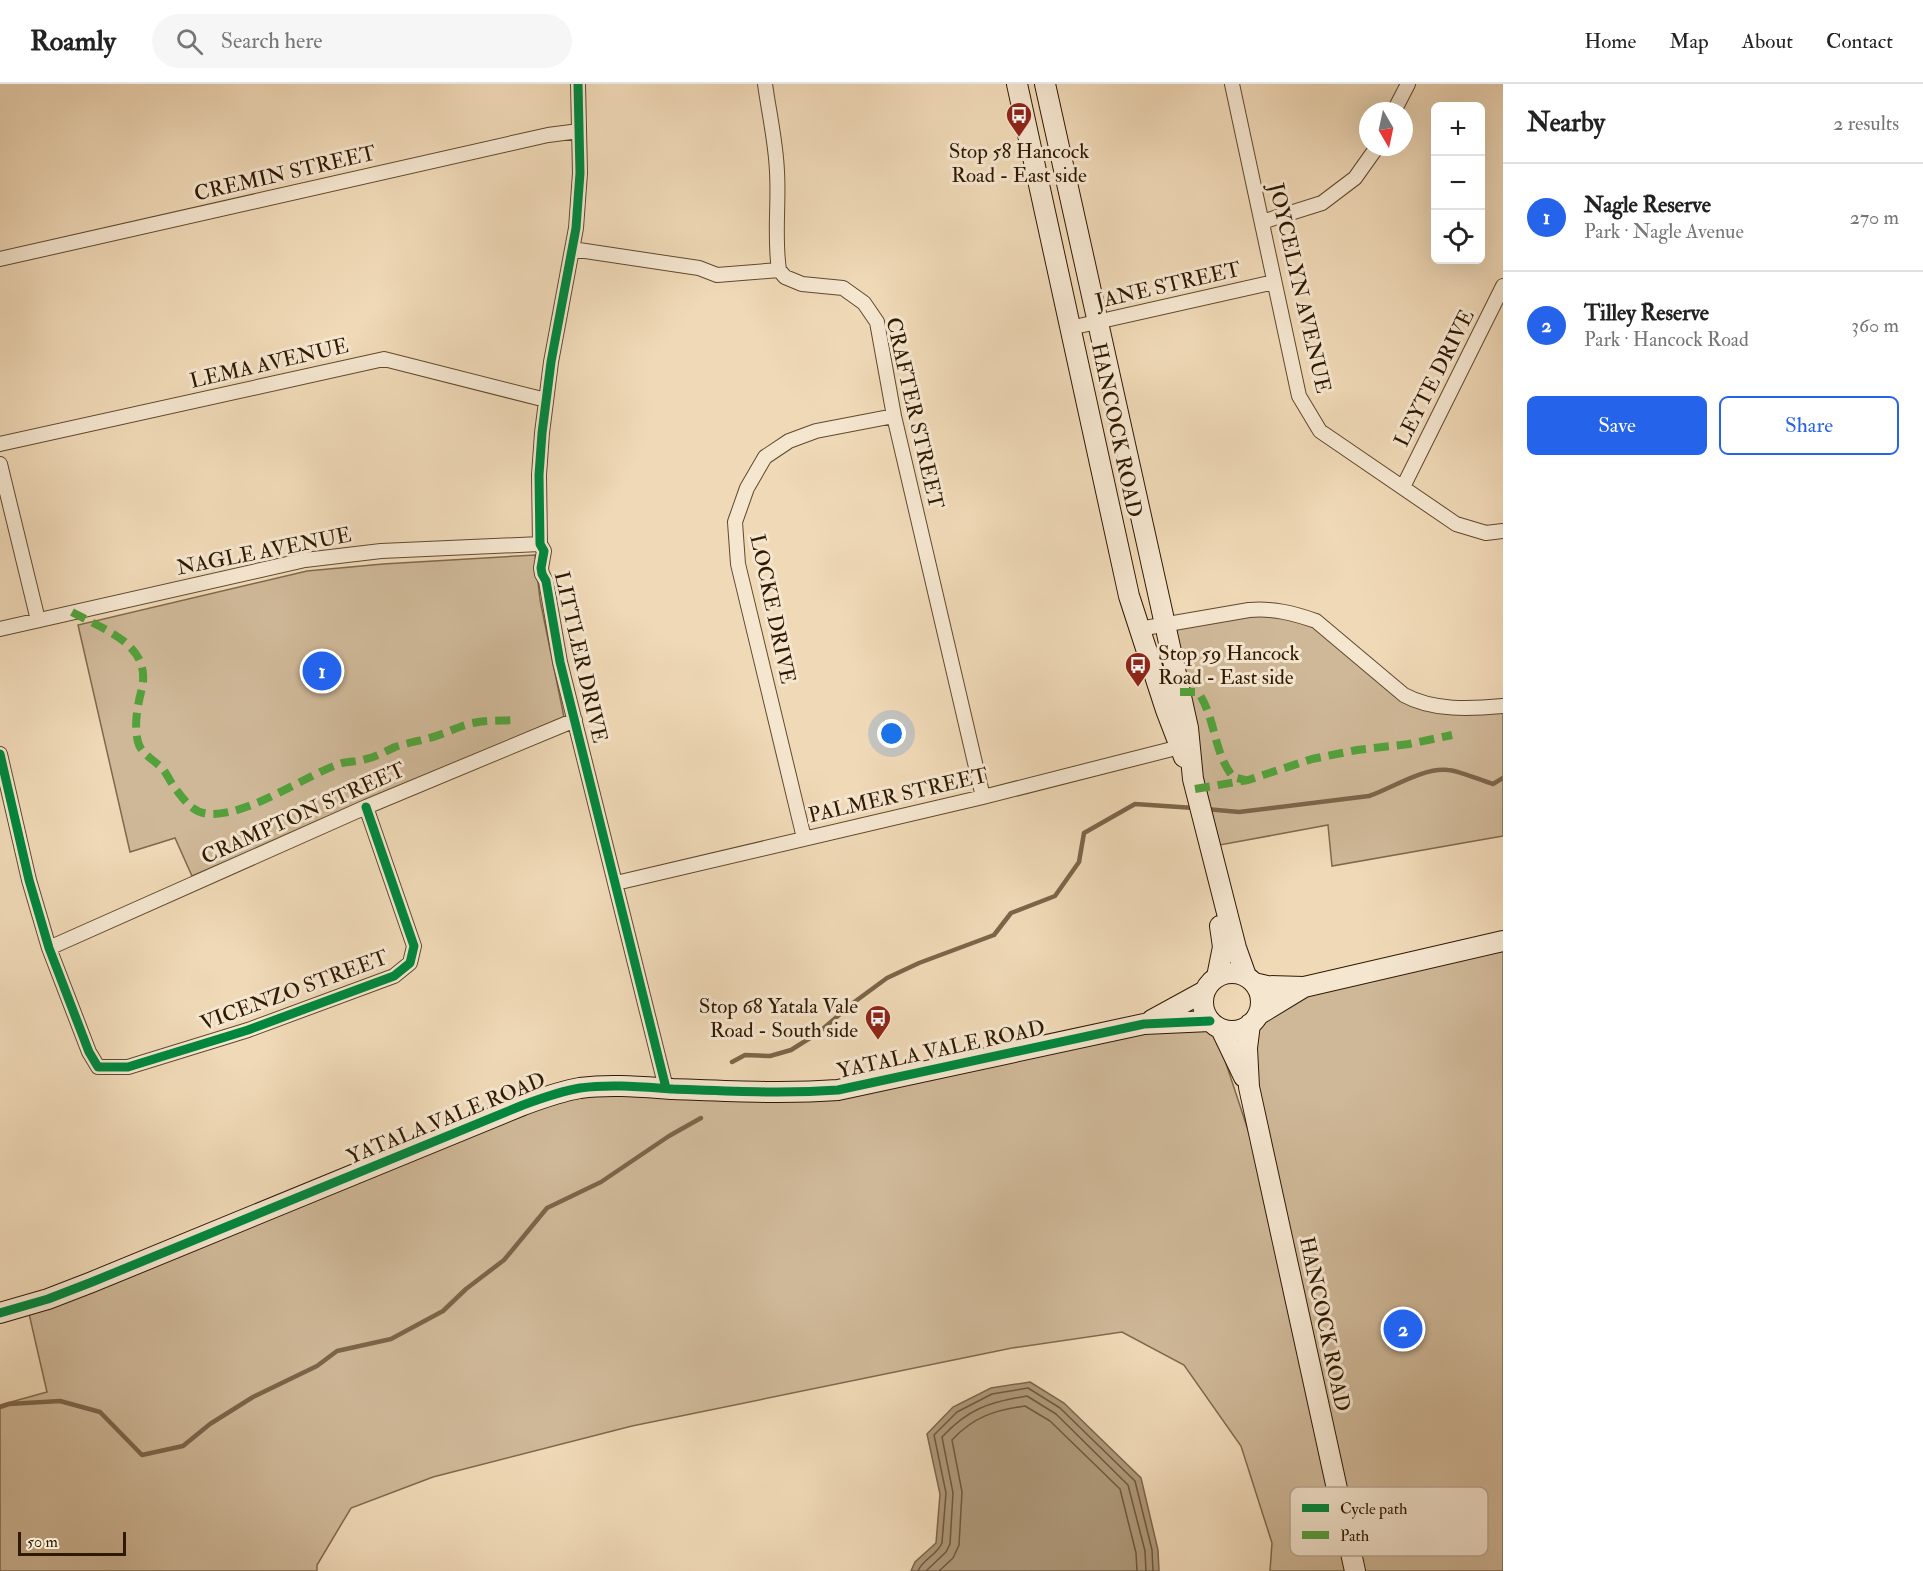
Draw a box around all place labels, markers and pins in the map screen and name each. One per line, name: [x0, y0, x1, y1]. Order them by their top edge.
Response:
bus stop icon: Stop 58 Hancock Road - East side: [1004, 100, 1034, 138]
place label: Stop 58 Hancock Road - East side: [949, 138, 1089, 189]
place label: Stop 59 Hancock Road - East side: [1158, 640, 1300, 691]
pin: 1: [302, 648, 342, 694]
bus stop icon: Stop 59 Hancock Road - East side: [1123, 650, 1153, 688]
place label: Stop 68 Yatala Vale Road - South side: [699, 993, 858, 1044]
bus stop icon: Stop 68 Yatala Vale Road - South side: [863, 1003, 893, 1041]
pin: 2: [1384, 1306, 1422, 1352]

